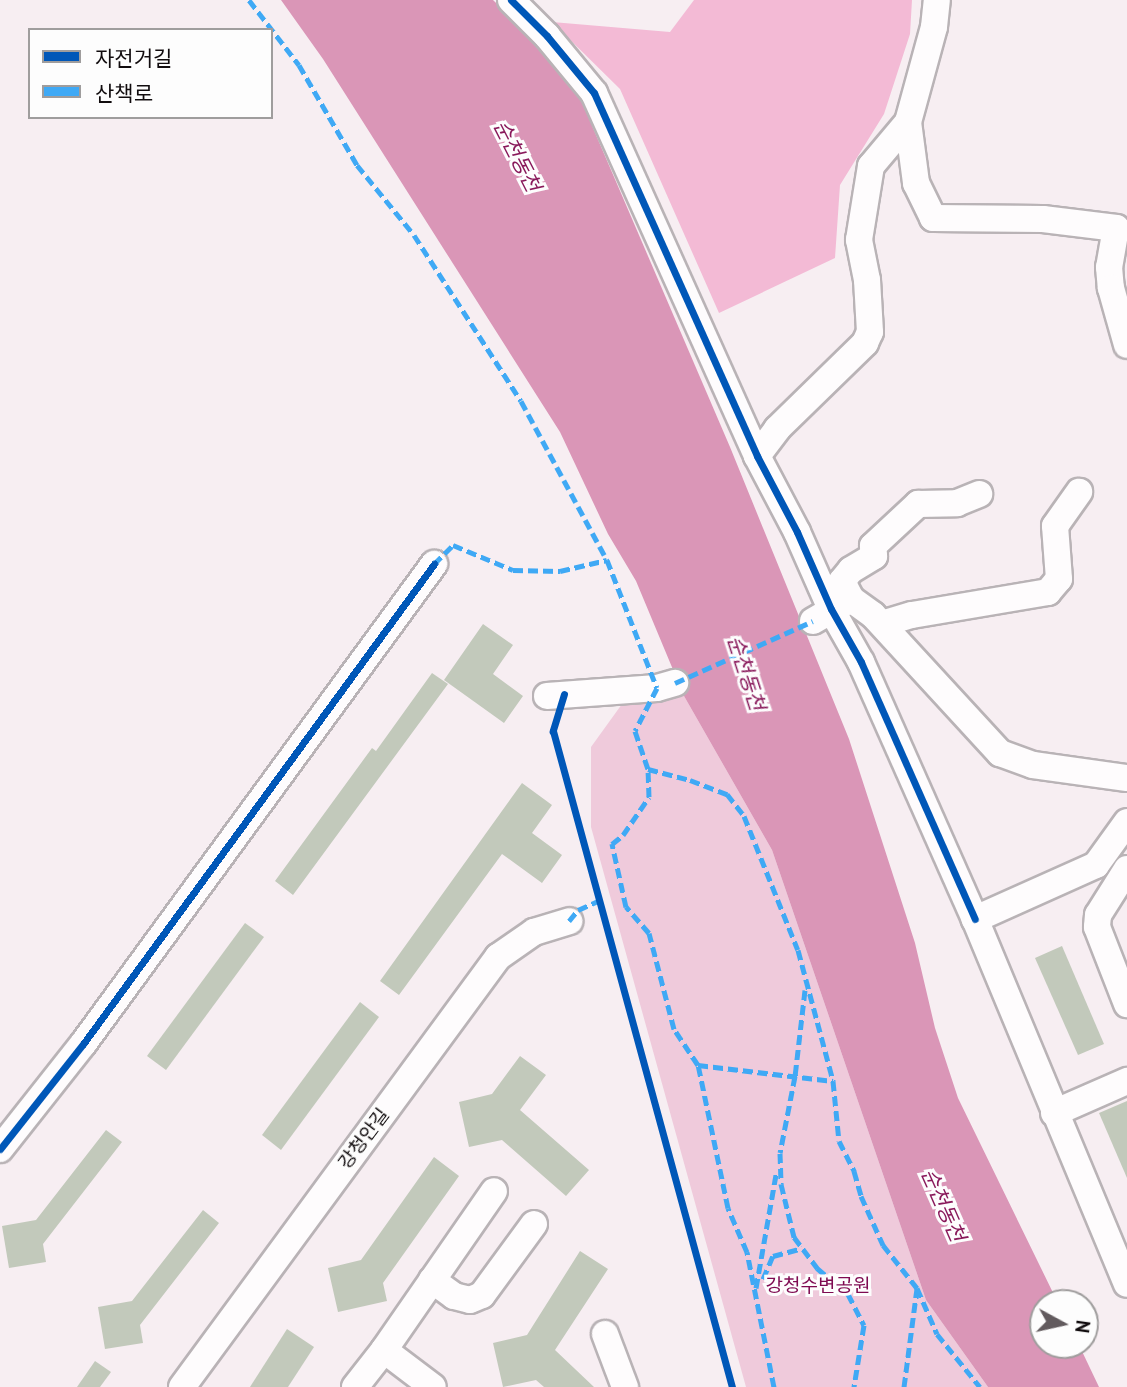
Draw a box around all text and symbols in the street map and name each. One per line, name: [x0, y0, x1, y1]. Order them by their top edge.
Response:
legend: [28, 28, 273, 119]
text: 자전거길: [95, 45, 172, 72]
text: 산책로: [95, 80, 153, 107]
water label: 순천동천: [488, 116, 546, 196]
water label: 순천동천: [722, 632, 770, 714]
street label: 강청안길: [334, 1104, 394, 1174]
water label: 순천동천: [916, 1165, 970, 1245]
park label: 강청수변공원: [766, 1275, 870, 1297]
north arrow: [1029, 1289, 1099, 1359]
text: N: [1070, 1319, 1096, 1334]

